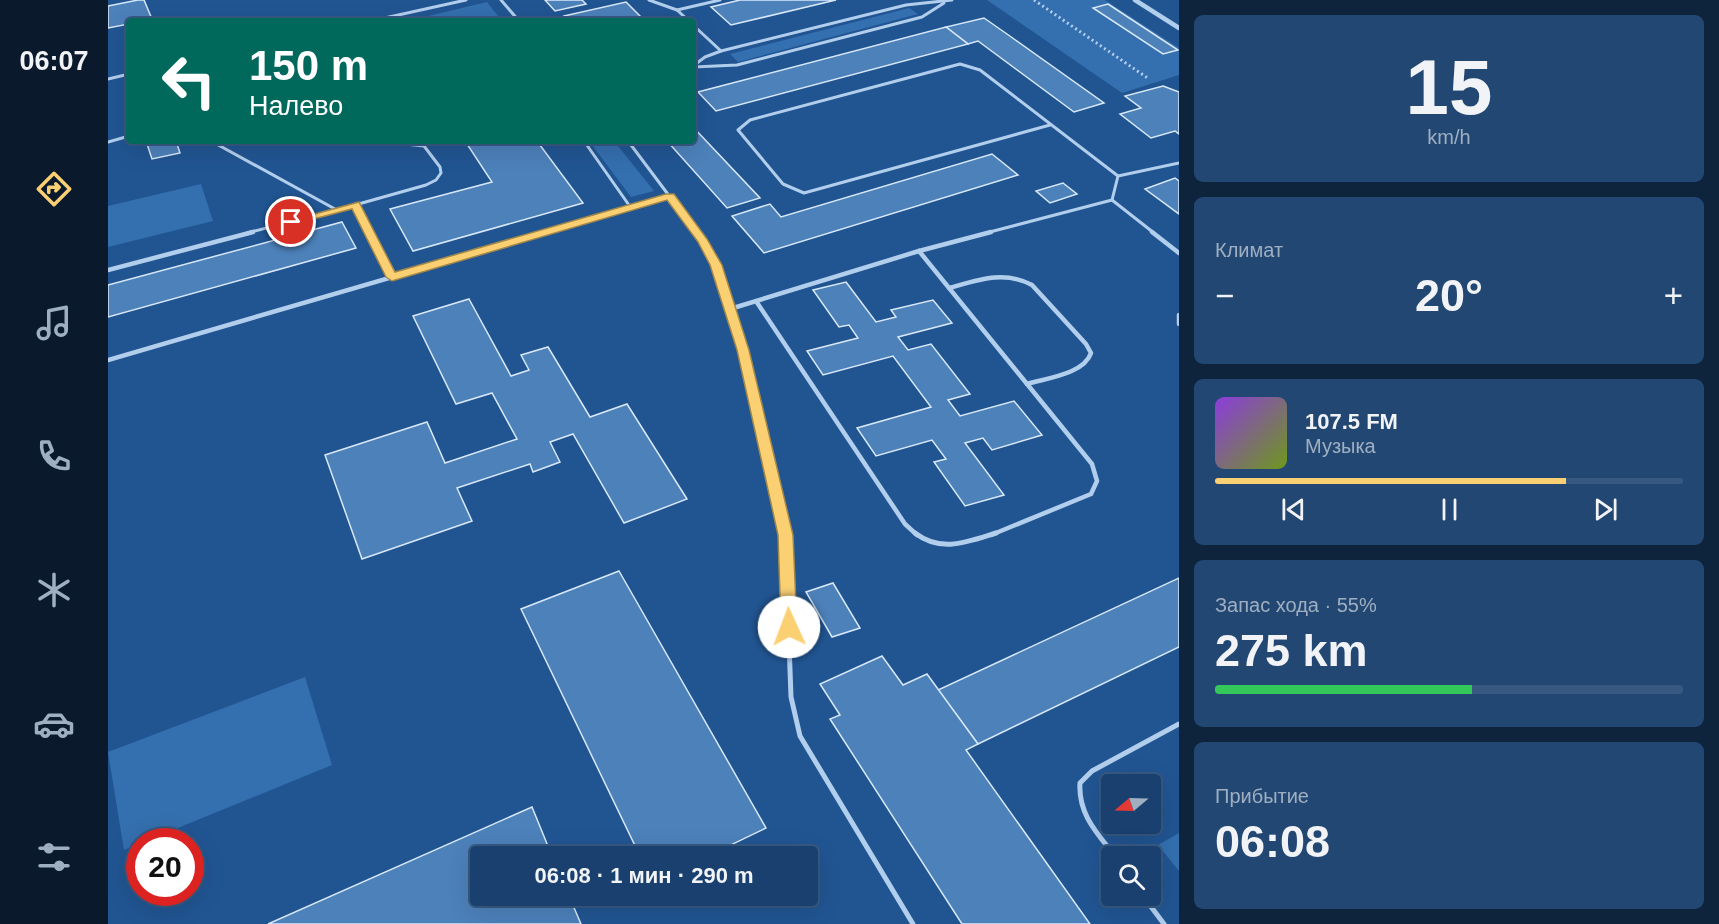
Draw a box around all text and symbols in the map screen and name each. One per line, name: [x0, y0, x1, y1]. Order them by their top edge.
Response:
icon: left: [150, 42, 228, 120]
text: 150 m: [249, 42, 368, 89]
text: 15: [1406, 43, 1492, 131]
text: 06:07: [19, 46, 89, 76]
text: Налево: [249, 91, 343, 121]
text: km/h: [1427, 126, 1471, 148]
icon: directions: [33, 168, 75, 210]
pin: [265, 196, 316, 247]
icon: arrive: [274, 205, 307, 238]
text: Климат: [1215, 239, 1283, 261]
text: 20°: [1415, 270, 1483, 321]
text: −: [1215, 277, 1234, 314]
text: +: [1664, 277, 1683, 314]
icon: music: [33, 302, 75, 344]
text: 107.5 FM: [1305, 409, 1398, 434]
icon: phone: [33, 435, 75, 477]
text: Музыка: [1305, 435, 1376, 457]
icon: previous: [1277, 493, 1310, 526]
icon: pause: [1433, 493, 1466, 526]
icon: next: [1589, 493, 1622, 526]
icon: climate: [33, 569, 75, 611]
text: Запас хода · 55%: [1215, 594, 1377, 616]
position arrow: [757, 595, 821, 659]
text: 275 km: [1215, 625, 1368, 676]
icon: car: [33, 703, 75, 745]
north arrow: [1101, 774, 1161, 834]
map controls: [1101, 774, 1161, 906]
text: Прибытие: [1215, 785, 1309, 807]
text: 06:08: [1215, 816, 1330, 867]
speed limit sign: 20: [126, 828, 204, 906]
icon: filters: [33, 836, 75, 878]
button: search: [1101, 846, 1161, 906]
text: 06:08 · 1 мин · 290 m: [534, 863, 754, 888]

